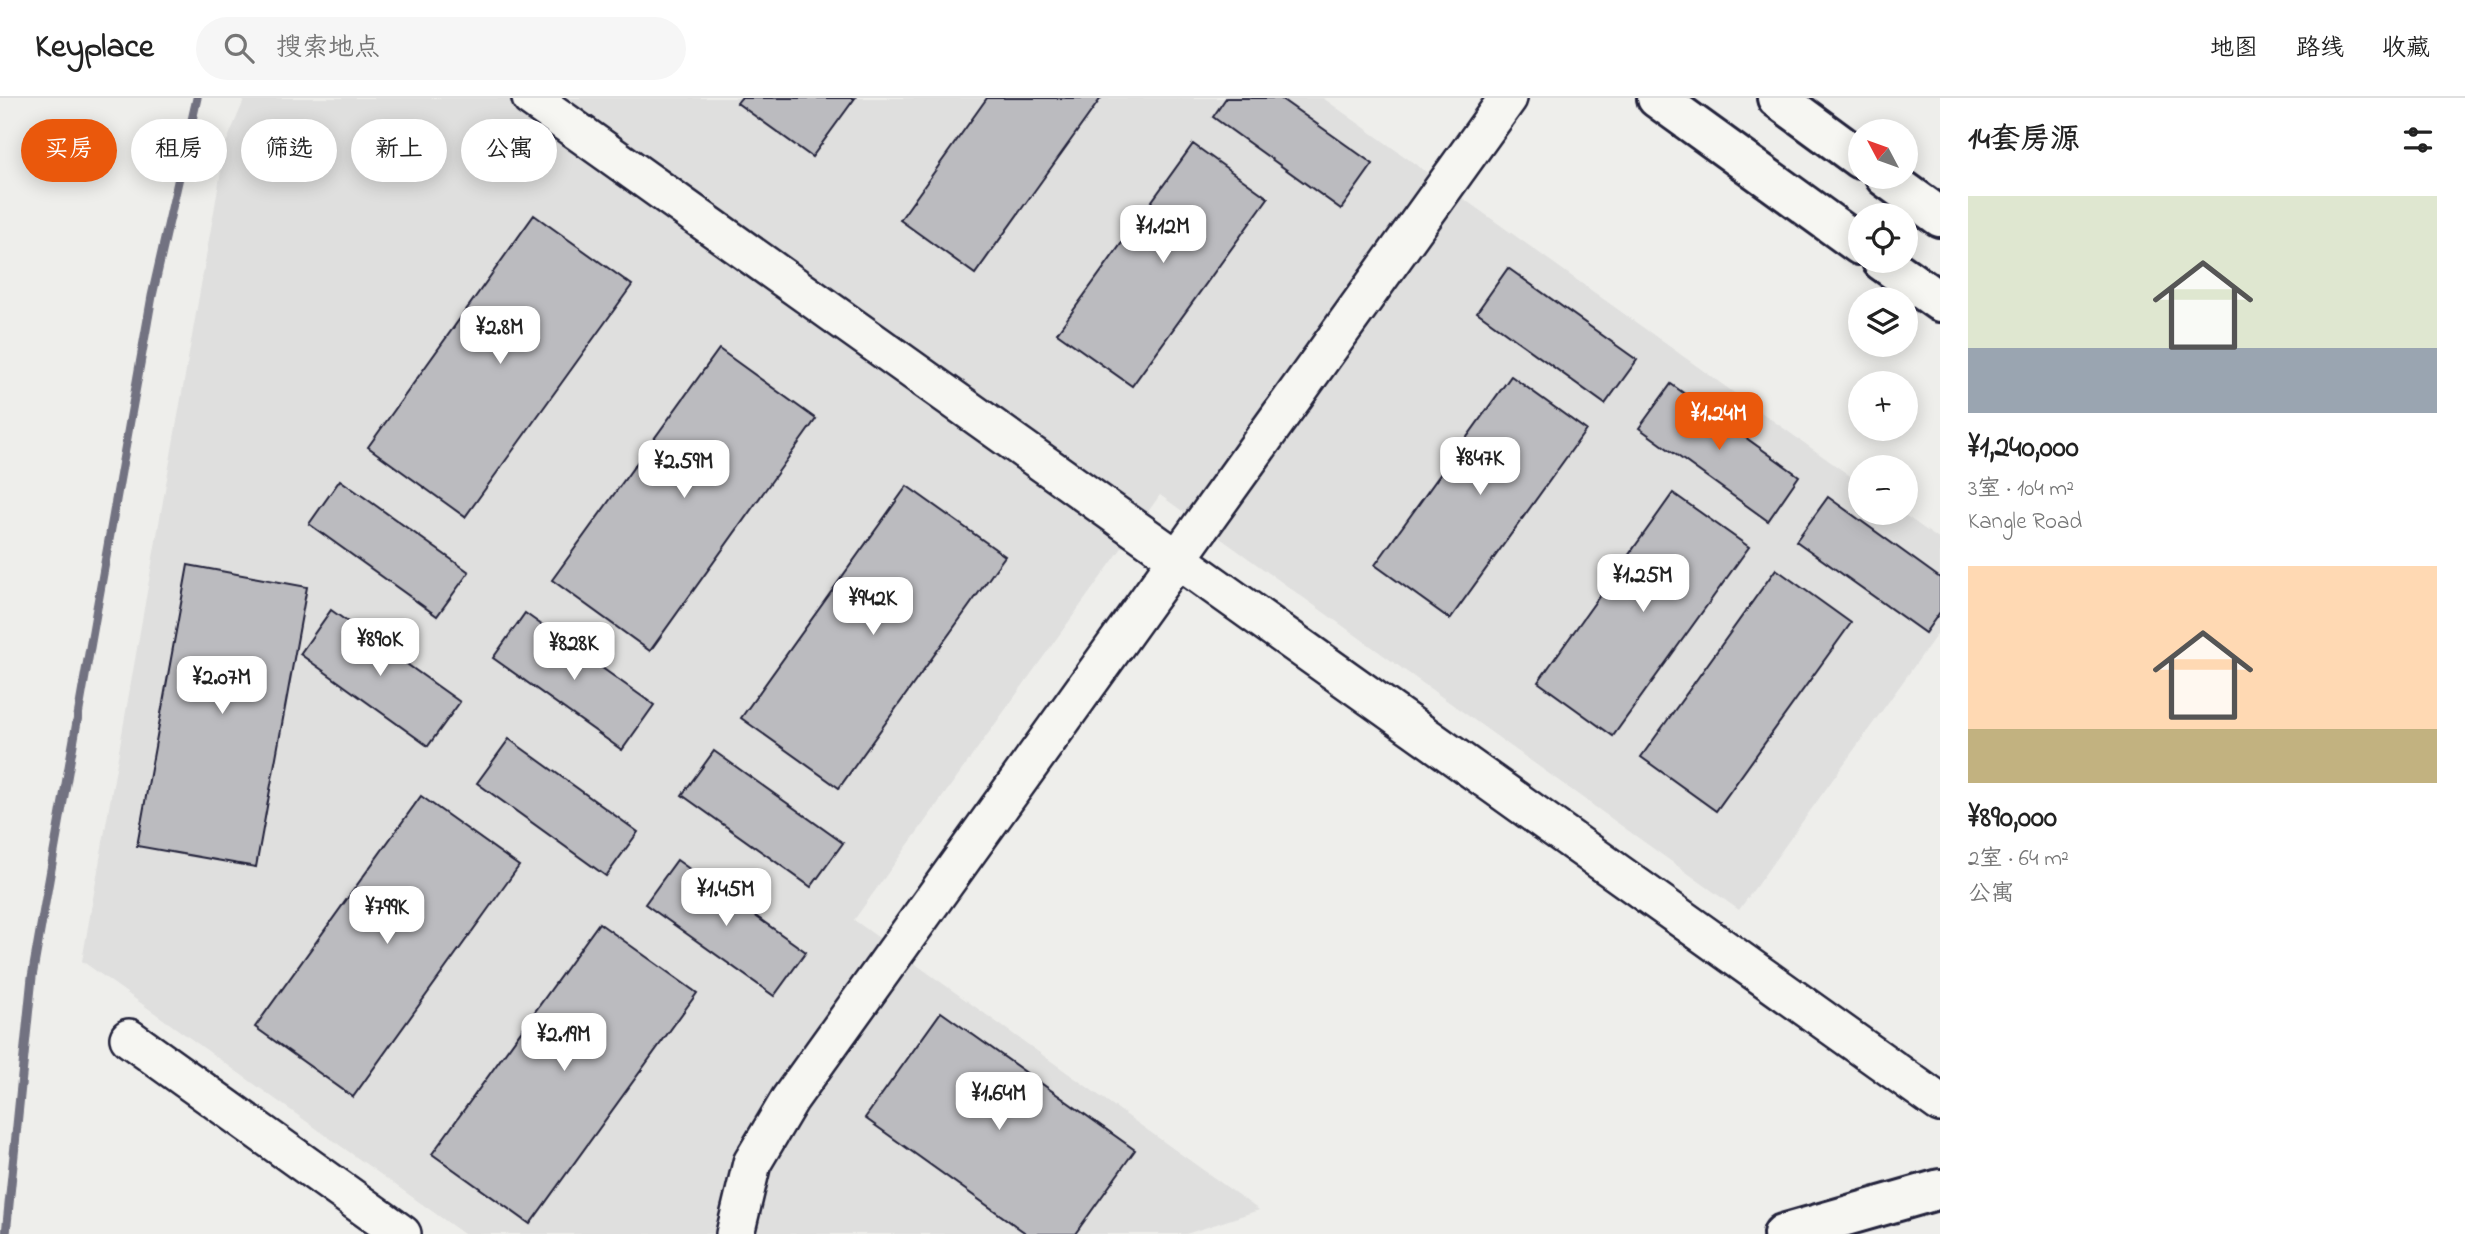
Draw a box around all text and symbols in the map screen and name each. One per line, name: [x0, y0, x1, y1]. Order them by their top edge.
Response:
search box: [196, 17, 686, 80]
text: Keyplace: [35, 24, 154, 72]
icon: search: [220, 29, 258, 67]
text: 搜索地点: [276, 30, 380, 68]
text: 地图: [2210, 32, 2258, 67]
text: 路线: [2296, 32, 2344, 67]
text: 收藏: [2382, 32, 2430, 67]
chip: 买房: [21, 119, 117, 182]
chip: 租房: [131, 119, 227, 182]
chip: 筛选: [241, 119, 337, 182]
chip: 新上: [351, 119, 447, 182]
chip: 公寓: [461, 119, 557, 182]
north arrow: [1848, 119, 1918, 189]
map controls: [1848, 119, 1918, 525]
text: 14套房源: [1968, 119, 2080, 163]
icon: filters: [2399, 121, 2437, 159]
button: locate: [1848, 203, 1918, 273]
pin: ¥1.12M: [1106, 206, 1220, 265]
text: ¥1.12M: [1136, 211, 1190, 244]
icon: home: [2140, 242, 2266, 368]
button: layers: [1848, 287, 1918, 357]
pin: ¥2.8M: [451, 306, 549, 366]
text: ¥2.8M: [476, 312, 524, 345]
button: +: [1848, 371, 1918, 441]
pin: ¥1.24M: [1662, 392, 1776, 452]
text: ¥1.24M: [1691, 398, 1747, 431]
text: ¥1,240,000: [1968, 427, 2079, 471]
pin: ¥847K: [1431, 438, 1529, 497]
pin: ¥2.59M: [627, 440, 741, 500]
text: ¥847K: [1456, 443, 1504, 476]
text: ¥2.59M: [654, 446, 714, 479]
button: −: [1848, 455, 1918, 525]
text: 3室 · 104 m²: [1968, 473, 2074, 506]
text: Kangle Road: [1968, 506, 2082, 539]
pin: ¥1.25M: [1586, 554, 1700, 614]
text: ¥1.25M: [1613, 560, 1673, 593]
pin: ¥942K: [824, 578, 922, 637]
text: ¥942K: [849, 583, 897, 616]
icon: home: [2140, 612, 2266, 738]
pin: ¥890K: [331, 618, 429, 678]
pin: ¥828K: [525, 622, 623, 682]
text: ¥890K: [357, 624, 403, 657]
text: ¥828K: [550, 628, 598, 661]
pin: ¥2.07M: [165, 656, 279, 716]
text: ¥2.07M: [193, 662, 251, 695]
text: ¥890,000: [1968, 797, 2057, 841]
text: 2室 · 64 m²: [1968, 843, 2069, 876]
pin: ¥1.45M: [669, 868, 783, 928]
text: ¥1.45M: [697, 874, 755, 907]
text: 公寓: [1968, 878, 2014, 911]
pin: ¥799K: [338, 886, 436, 946]
text: ¥799K: [365, 892, 409, 925]
pin: ¥2.19M: [507, 1014, 621, 1073]
text: ¥2.19M: [537, 1019, 591, 1052]
pin: ¥1.64M: [942, 1072, 1056, 1132]
text: ¥1.64M: [972, 1078, 1026, 1111]

